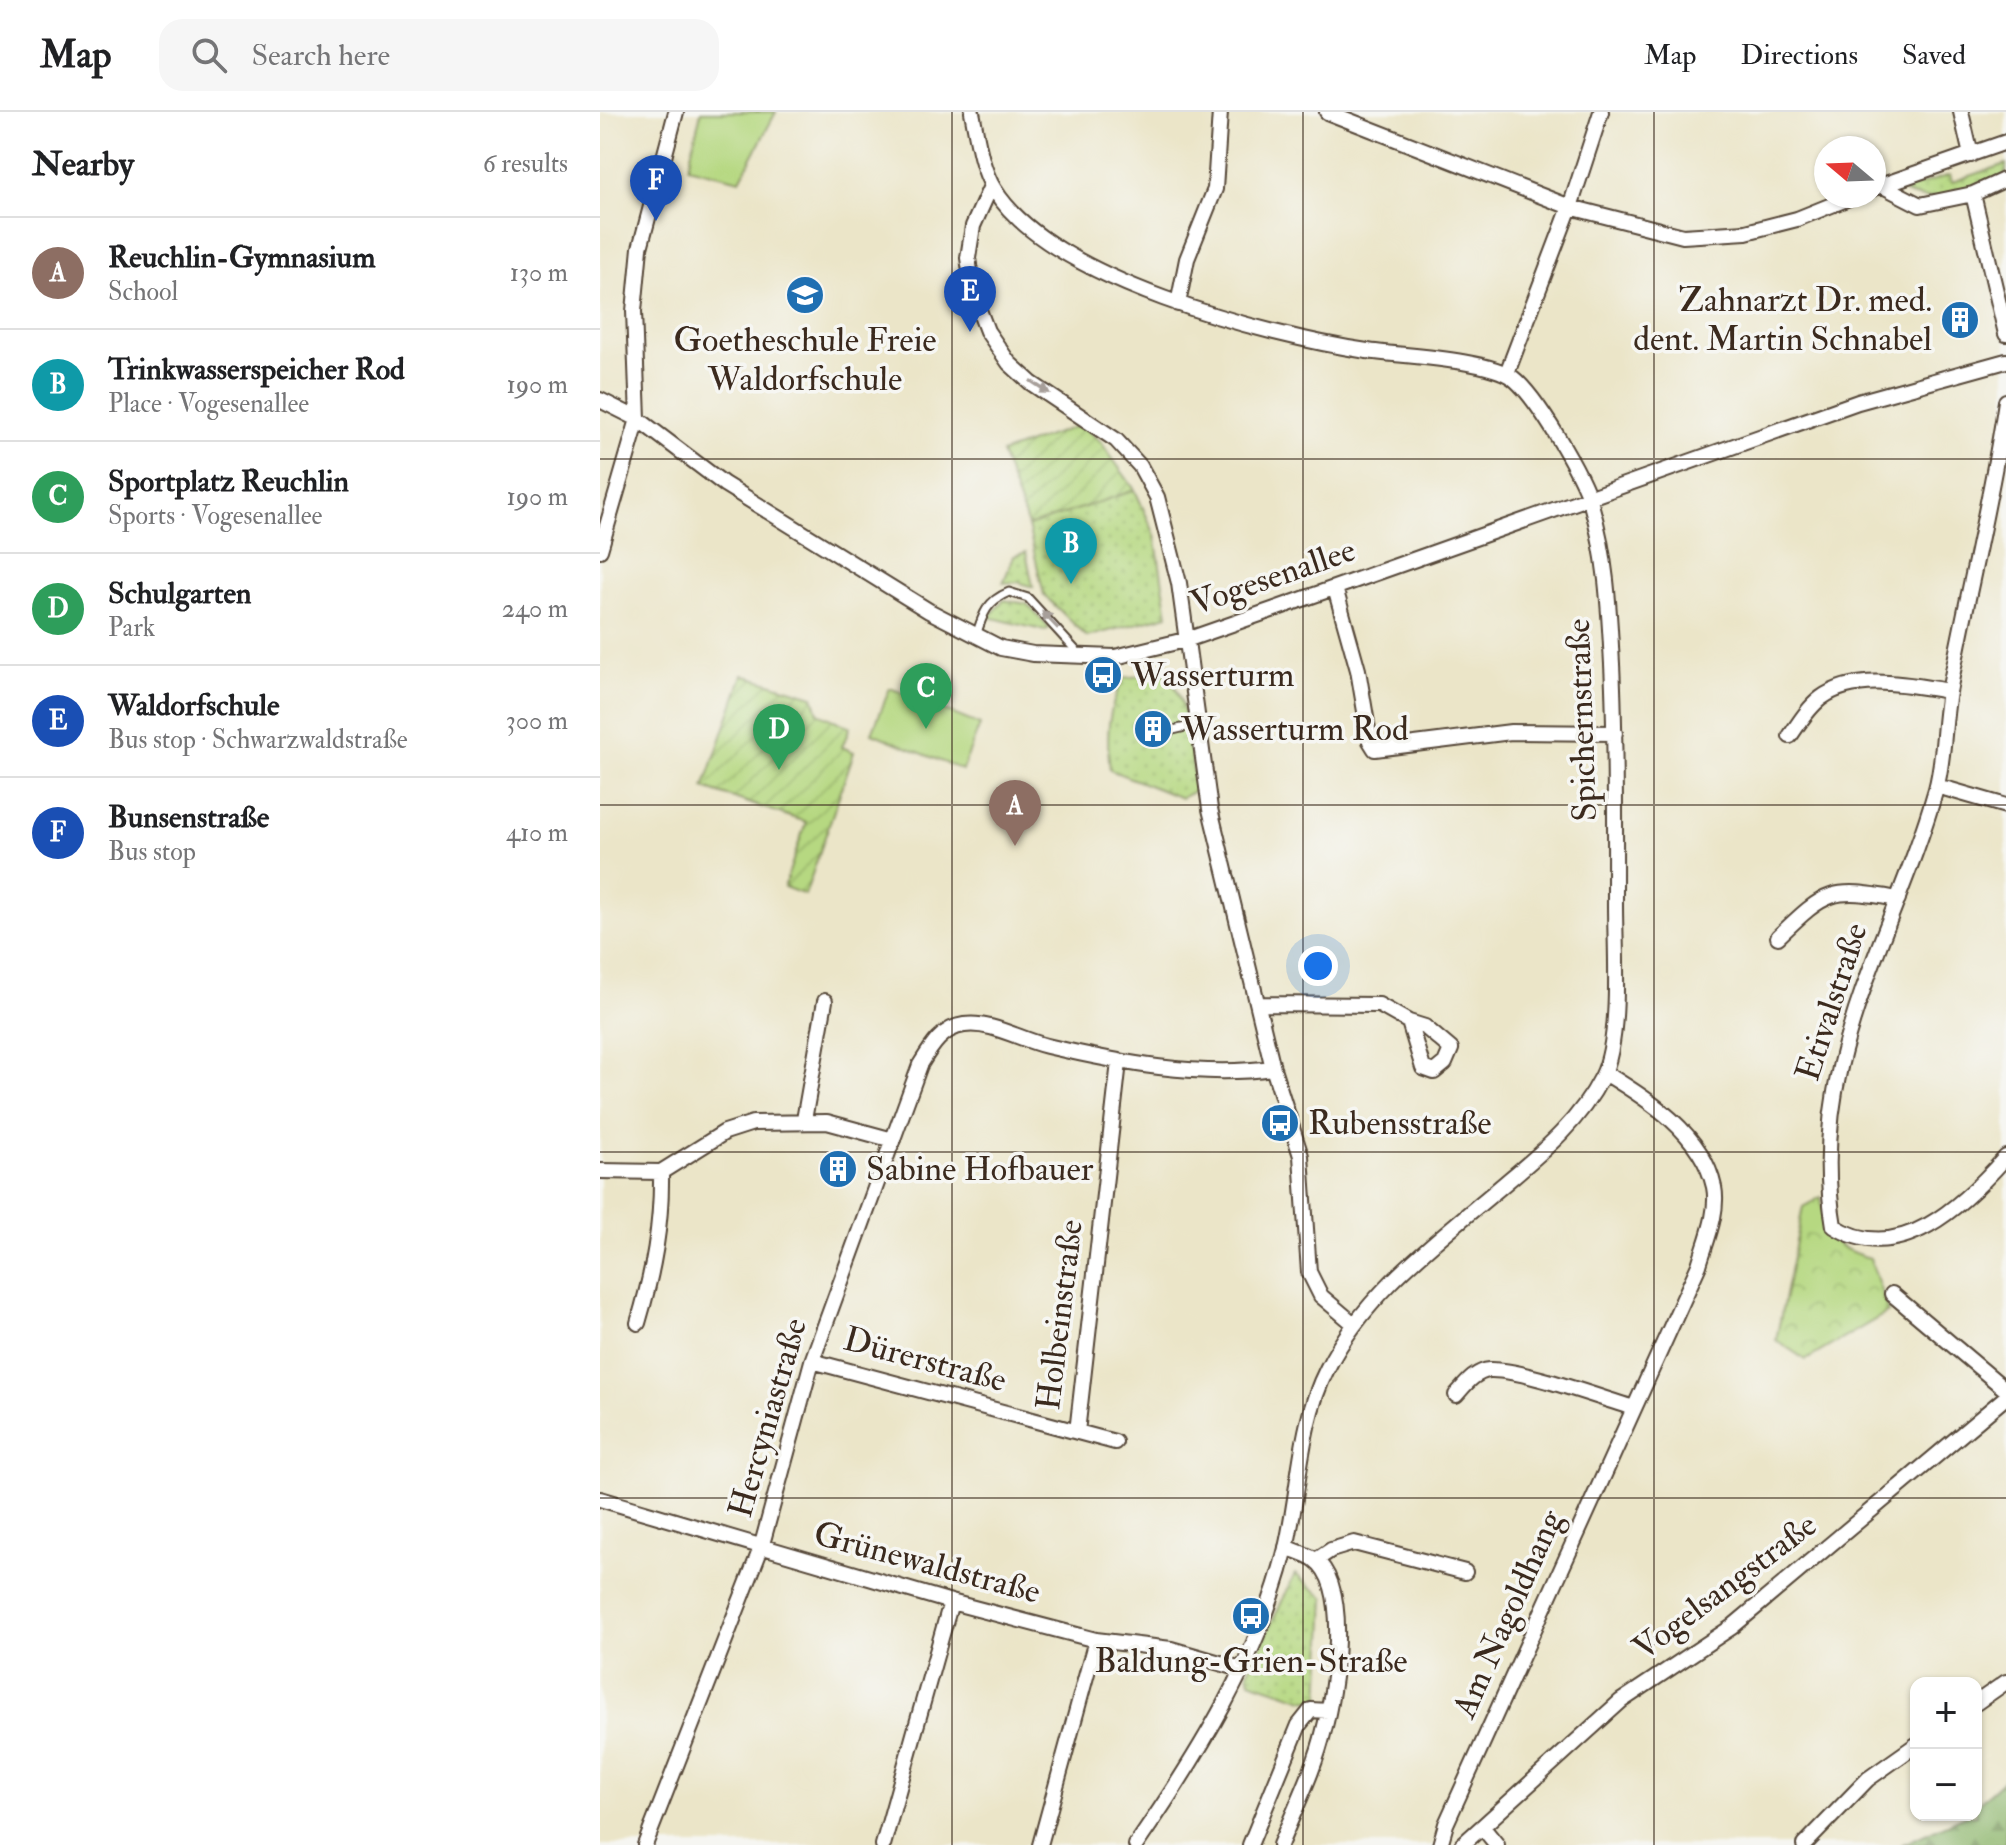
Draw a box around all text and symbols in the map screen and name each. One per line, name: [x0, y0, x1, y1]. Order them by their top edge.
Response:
search box: [159, 19, 719, 91]
text: Map: [40, 31, 111, 79]
icon: search: [187, 33, 231, 77]
text: Search here: [251, 37, 390, 74]
text: Map: [1644, 38, 1697, 73]
text: Directions: [1741, 38, 1858, 73]
text: Saved: [1902, 38, 1966, 73]
north arrow: [1814, 136, 1886, 208]
text: Nearby: [32, 143, 134, 186]
text: 6 results: [483, 148, 568, 180]
pin: F: [630, 155, 682, 221]
text: Reuchlin-Gymnasium: [108, 239, 375, 276]
text: A: [50, 257, 66, 289]
text: 130 m: [510, 257, 568, 289]
pin: E: [944, 266, 996, 332]
school or university icon: Goetheschule Freie Waldorfschule: [784, 274, 826, 316]
text: School: [108, 276, 178, 308]
place label: Zahnarzt Dr. med. dent. Martin Schnabel: [1633, 279, 1932, 361]
building icon: Zahnarzt Dr. med. dent. Martin Schnabel: [1939, 299, 1981, 341]
place label: Goetheschule Freie Waldorfschule: [673, 319, 937, 401]
text: Trinkwasserspeicher Rod: [108, 351, 405, 388]
text: B: [49, 369, 67, 401]
text: 190 m: [507, 369, 568, 401]
one-way arrow: [1029, 380, 1050, 395]
text: Place · Vogesenallee: [108, 388, 309, 420]
text: Sportplatz Reuchlin: [108, 463, 349, 500]
text: C: [48, 481, 68, 513]
text: 190 m: [507, 481, 568, 513]
text: Sports · Vogesenallee: [108, 500, 322, 532]
pin: B: [1045, 518, 1097, 584]
street label: Vogesenallee: [1185, 529, 1361, 625]
text: Schulgarten: [108, 575, 252, 612]
text: D: [47, 593, 69, 625]
text: 240 m: [502, 593, 568, 625]
one-way arrow: [1041, 611, 1059, 630]
text: Park: [108, 612, 155, 644]
street label: Spichernstraße: [1557, 618, 1607, 822]
bus stop icon: Wasserturm: [1082, 654, 1124, 696]
place label: Wasserturm: [1130, 654, 1294, 697]
pin: C: [900, 663, 952, 729]
text: Waldorfschule: [108, 687, 279, 724]
pin: D: [753, 704, 805, 770]
text: E: [49, 705, 67, 737]
text: 300 m: [506, 705, 568, 737]
building icon: Wasserturm Rod: [1132, 708, 1174, 750]
place label: Wasserturm Rod: [1180, 708, 1409, 751]
text: Bus stop · Schwarzwaldstraße: [108, 724, 408, 756]
pin: A: [989, 780, 1041, 846]
text: Bunsenstraße: [108, 799, 269, 836]
text: F: [50, 817, 66, 849]
text: 410 m: [506, 817, 568, 849]
text: Bus stop: [108, 836, 196, 868]
street label: Etivalstraße: [1786, 918, 1878, 1086]
your location: [1298, 946, 1338, 986]
bus stop icon: Rubensstraße: [1259, 1102, 1301, 1144]
place label: Rubensstraße: [1308, 1102, 1491, 1145]
building icon: Sabine Hofbauer: [817, 1148, 859, 1190]
place label: Sabine Hofbauer: [866, 1148, 1094, 1191]
street label: Holbeinstraße: [1027, 1217, 1093, 1413]
street label: Hercyniastraße: [719, 1313, 817, 1523]
street label: Dürerstraße: [839, 1318, 1011, 1402]
street label: Am Nagoldhang: [1443, 1502, 1574, 1726]
street label: Vogelsangstraße: [1625, 1504, 1825, 1670]
street label: Grünewaldstraße: [809, 1512, 1045, 1614]
bus stop icon: Baldung-Grien-Straße: [1230, 1595, 1272, 1637]
place label: Baldung-Grien-Straße: [1094, 1640, 1408, 1683]
map controls: [1910, 1677, 1982, 1821]
button: +: [1910, 1677, 1982, 1749]
button: −: [1910, 1749, 1982, 1821]

